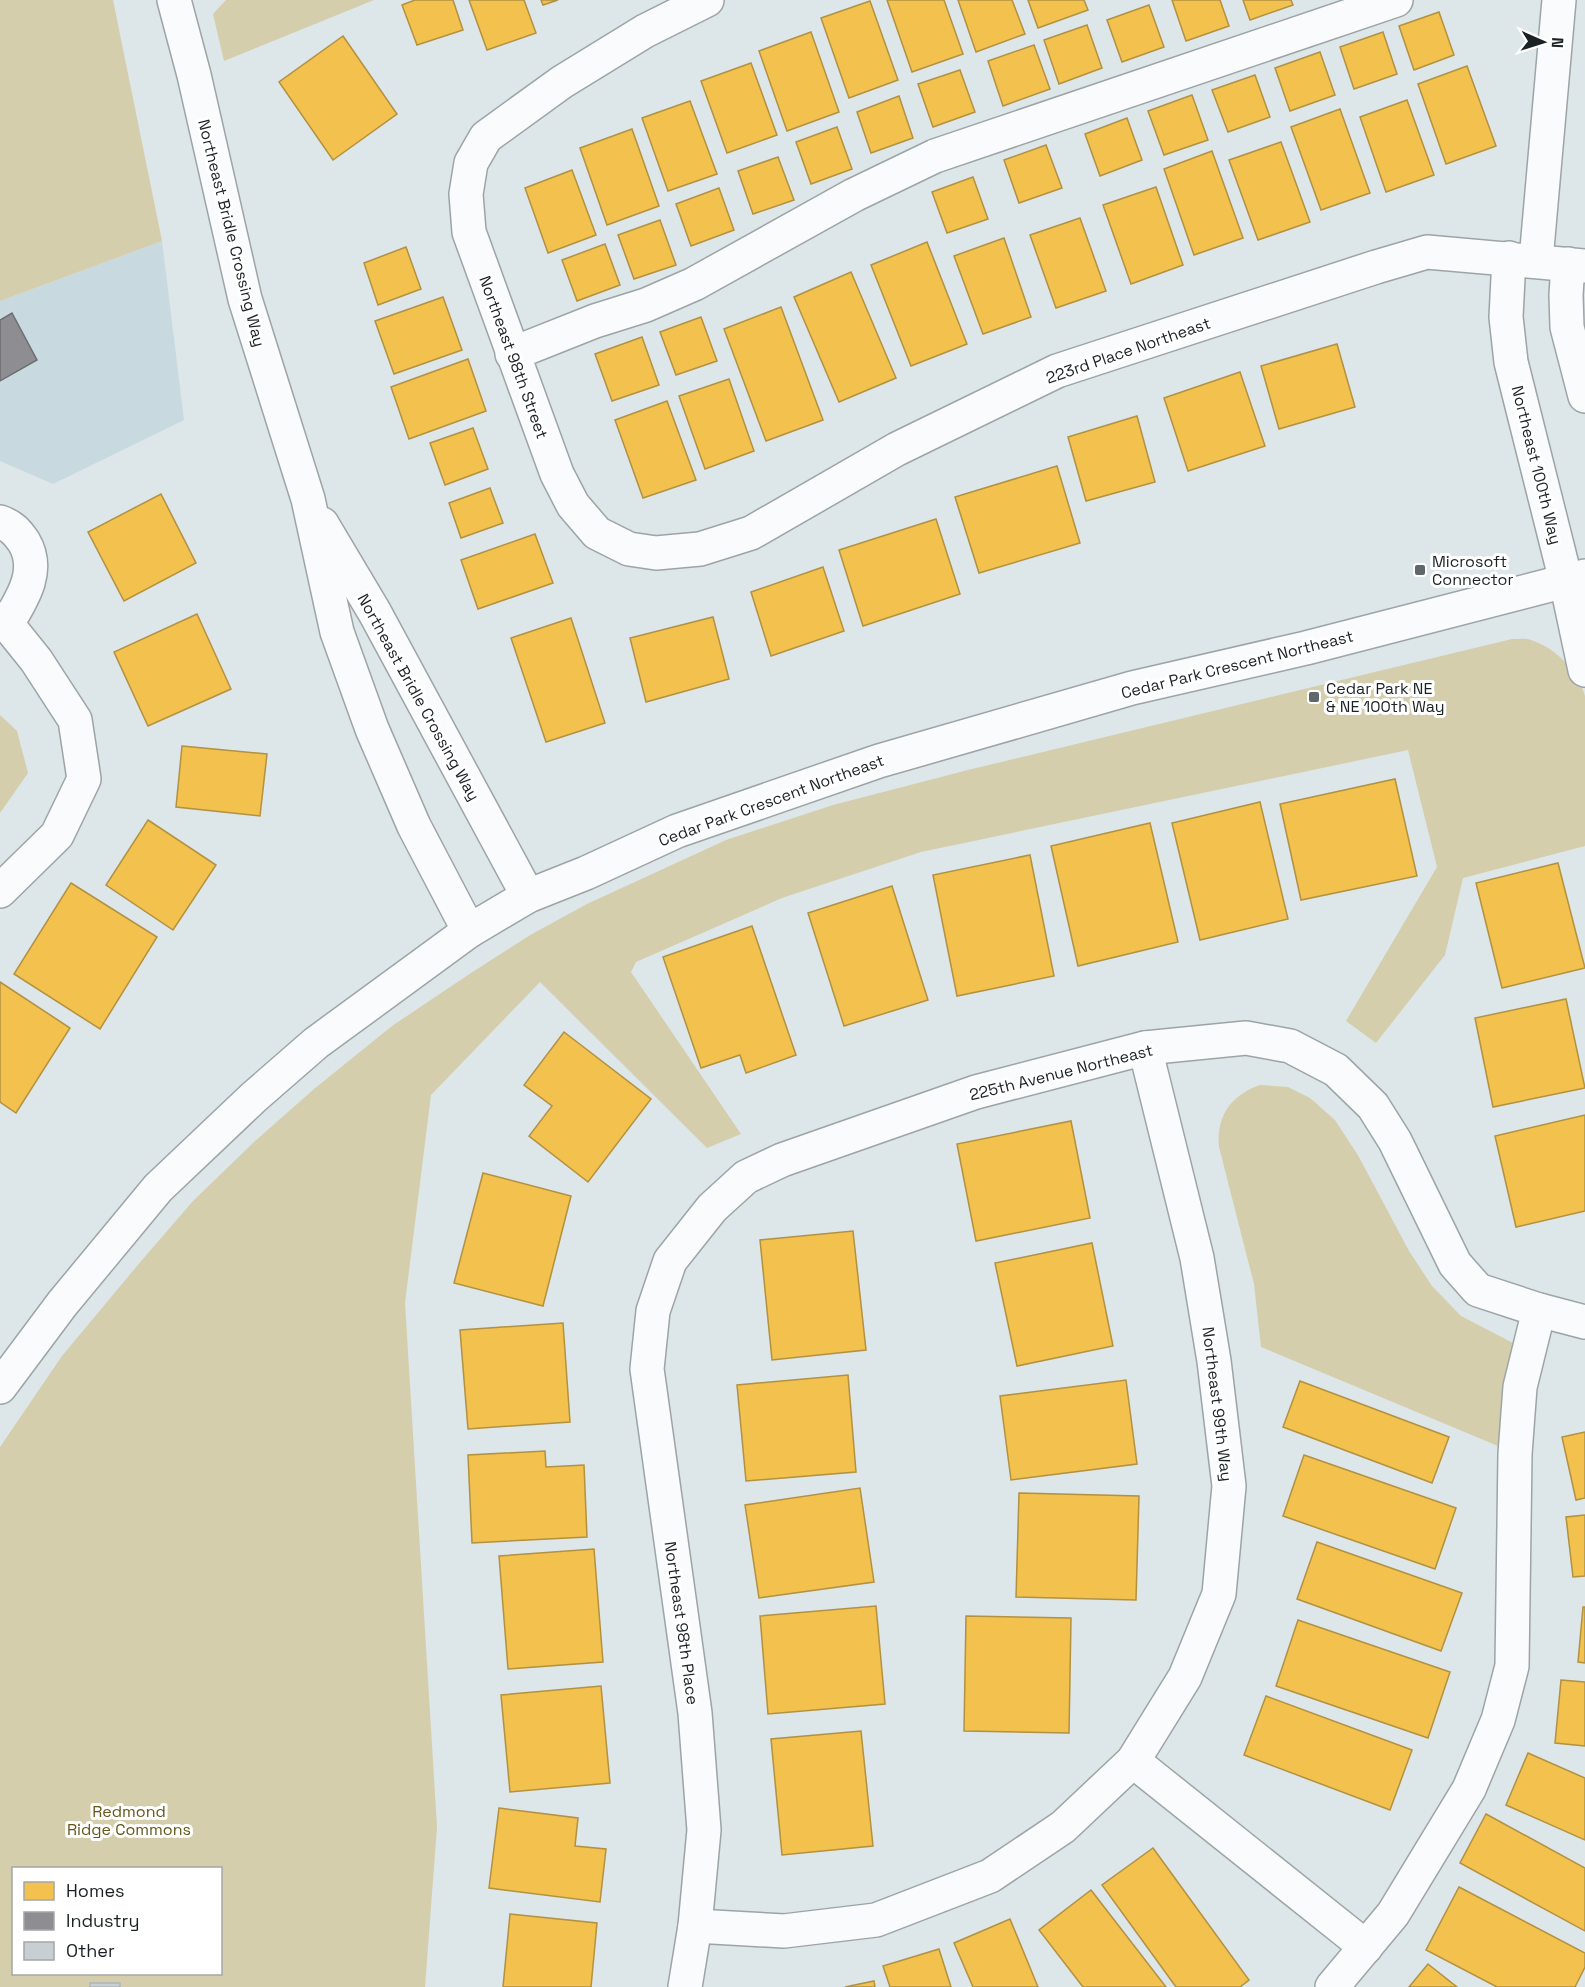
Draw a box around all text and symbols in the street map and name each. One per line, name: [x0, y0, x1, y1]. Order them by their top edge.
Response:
north arrow: [1513, 12, 1573, 72]
text: N: [1547, 37, 1568, 49]
street label: Northeast Bridle Crossing Way: [193, 117, 270, 349]
street label: Northeast 98th Street: [474, 273, 553, 442]
street label: 223rd Place Northeast: [1043, 312, 1213, 389]
street label: Northeast 100th Way: [1507, 383, 1566, 547]
place label: Microsoft Connector: [1432, 551, 1514, 590]
marker: Microsoft Connector: [1413, 563, 1427, 577]
street label: Northeast Bridle Crossing Way: [353, 590, 484, 805]
street label: Cedar Park Crescent Northeast: [1119, 625, 1355, 704]
place label: Cedar Park NE & NE 100th Way: [1326, 678, 1445, 717]
marker: Cedar Park NE & NE 100th Way: [1307, 690, 1321, 704]
street label: Cedar Park Crescent Northeast: [655, 750, 887, 851]
street label: 225th Avenue Northeast: [967, 1039, 1155, 1105]
street label: Northeast 99th Way: [1198, 1326, 1237, 1482]
street label: Northeast 98th Place: [660, 1540, 703, 1706]
park label: Redmond Ridge Commons: [67, 1801, 191, 1840]
legend: [12, 1867, 222, 1975]
text: Homes: [66, 1879, 125, 1902]
text: Industry: [66, 1909, 139, 1932]
text: Other: [66, 1939, 115, 1962]

